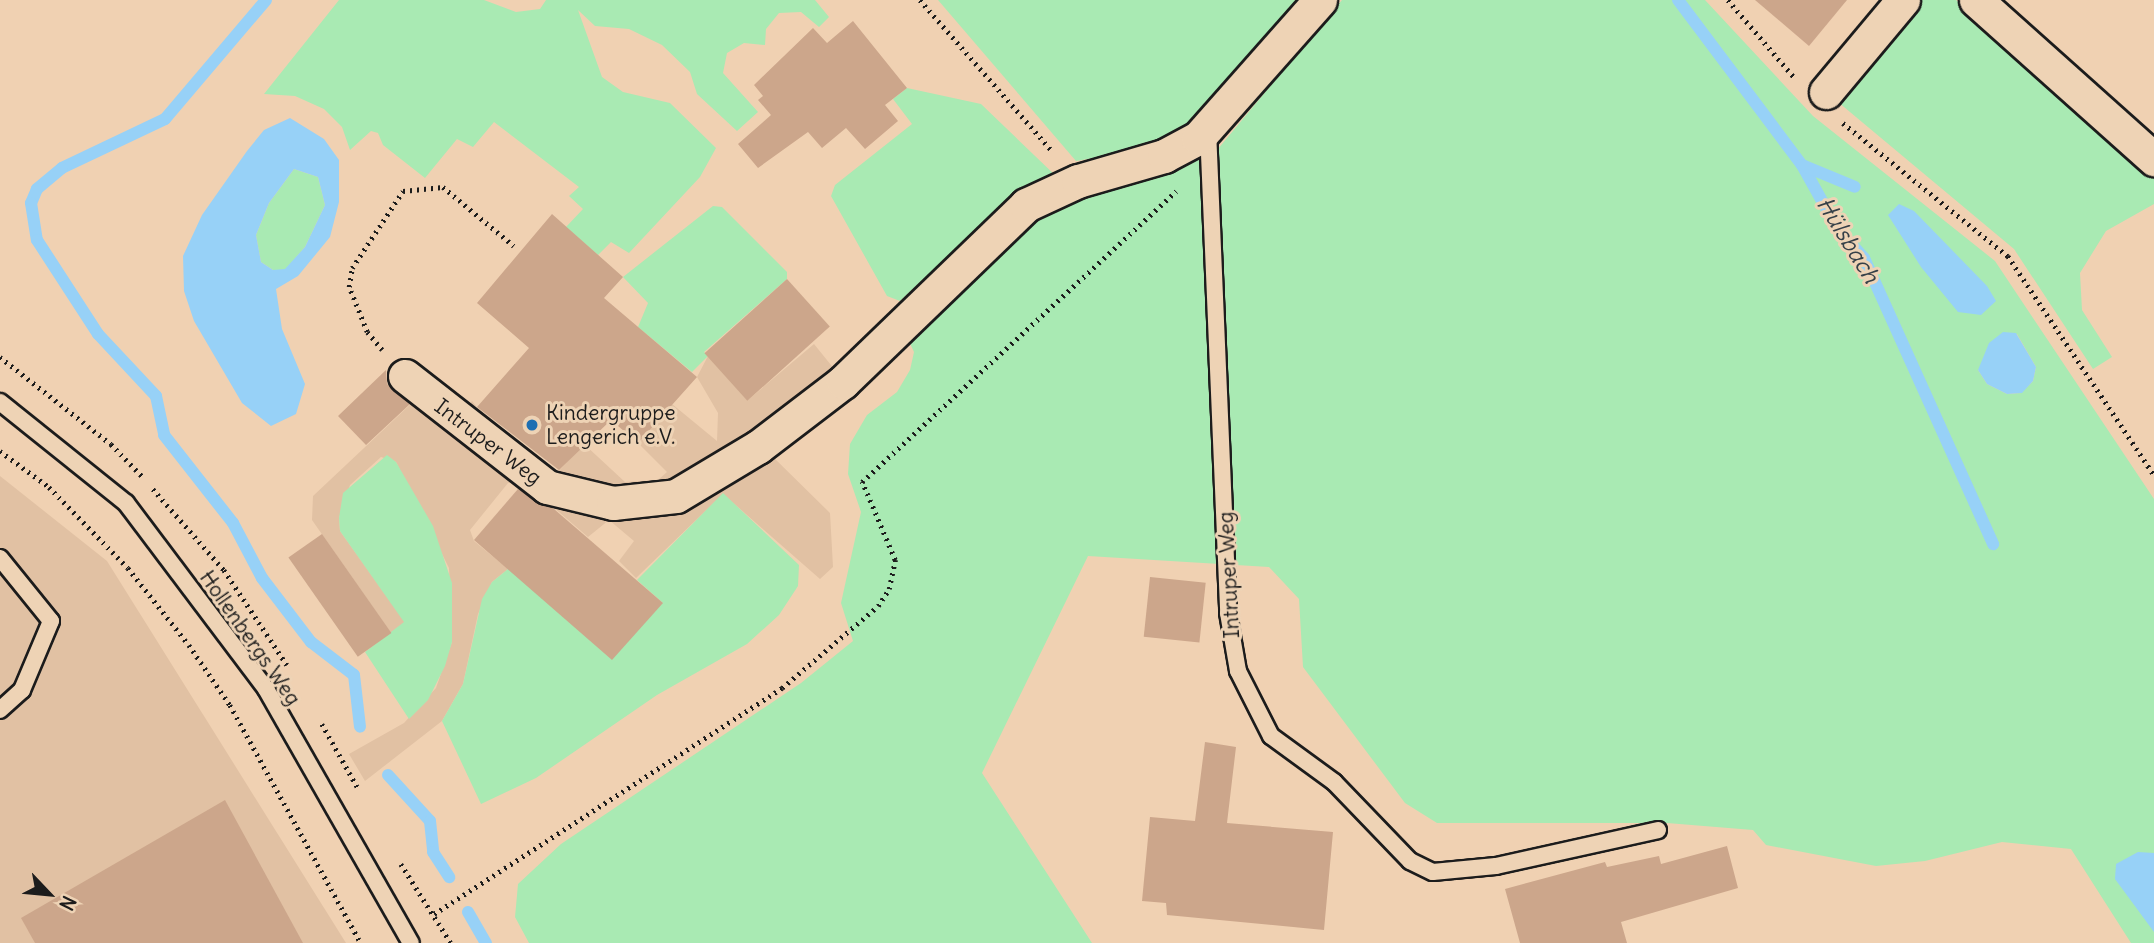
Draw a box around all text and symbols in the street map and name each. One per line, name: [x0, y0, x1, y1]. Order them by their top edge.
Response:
water label: Hülsbach: [1811, 192, 1885, 288]
street label: Intruper Weg: [430, 394, 546, 490]
place label: Kindergruppe Lengerich e.V.: [546, 400, 676, 450]
marker: Kindergruppe Lengerich e.V.: [524, 417, 540, 433]
street label: Intruper Weg: [1213, 511, 1245, 639]
street label: Hollenbergs Weg: [194, 566, 306, 710]
north arrow: [14, 859, 84, 929]
text: N: [54, 892, 82, 914]

